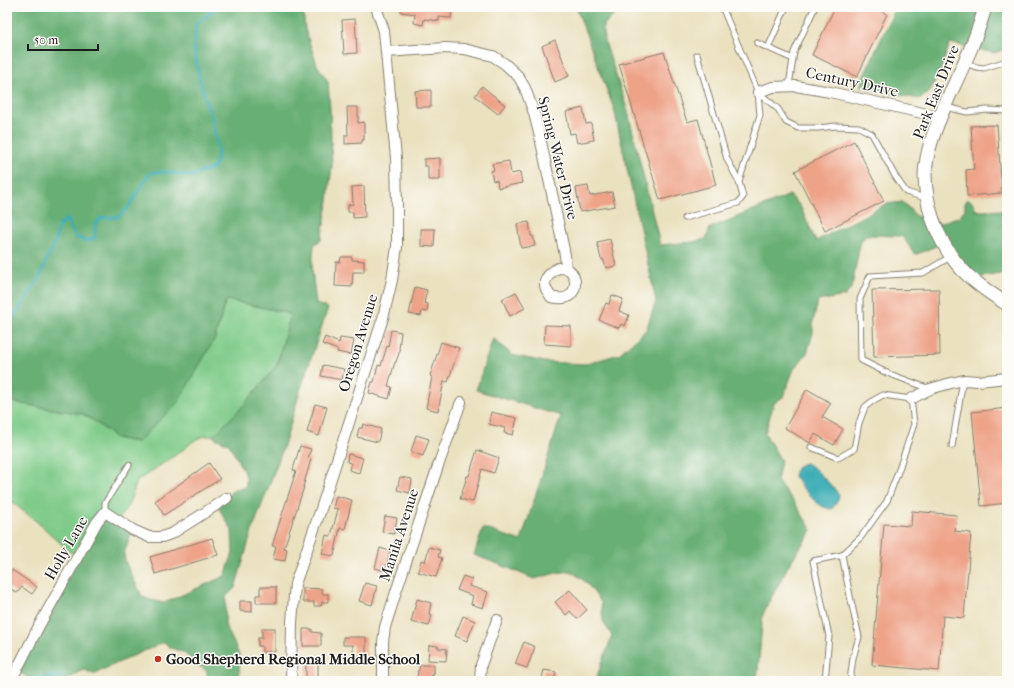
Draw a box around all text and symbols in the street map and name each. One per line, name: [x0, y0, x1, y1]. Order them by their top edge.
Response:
scale bar: [28, 26, 98, 52]
text: 50 m: [34, 33, 58, 47]
street label: Park East Drive: [909, 42, 963, 142]
street label: Century Drive: [804, 63, 900, 101]
street label: Spring Water Drive: [534, 95, 582, 222]
street label: Oregon Avenue: [335, 291, 382, 394]
street label: Manila Avenue: [376, 486, 423, 584]
street label: Holly Lane: [41, 512, 92, 583]
place label: Good Shepherd Regional Middle School: [166, 650, 421, 668]
marker: Good Shepherd Regional Middle School: [153, 654, 163, 664]

